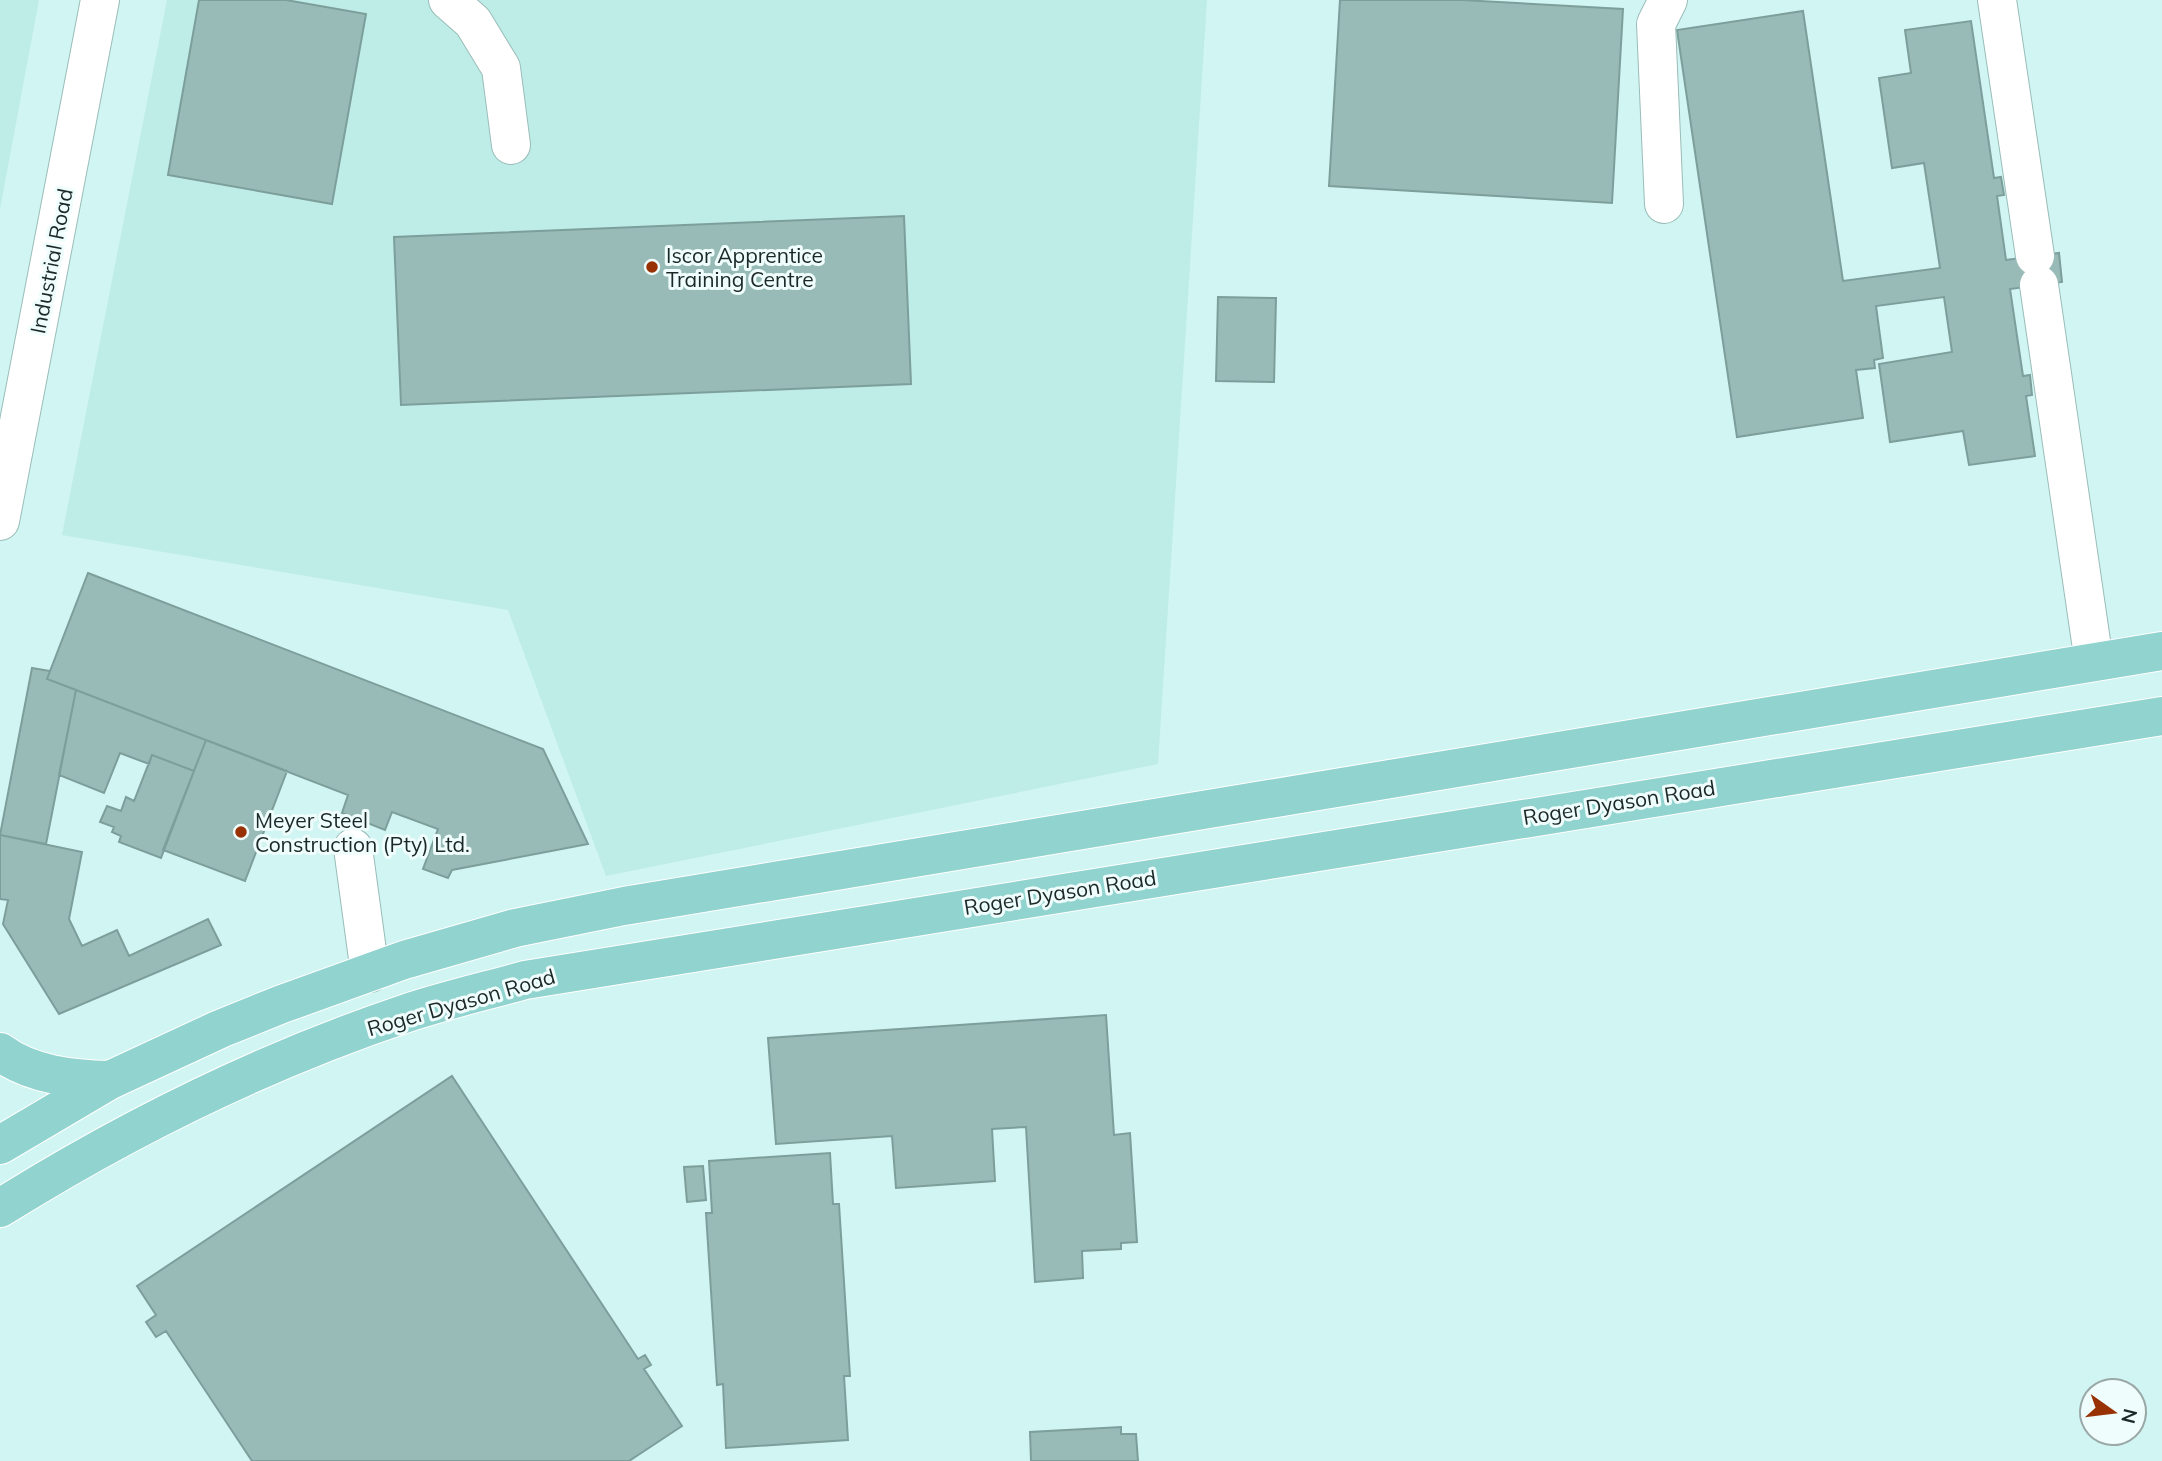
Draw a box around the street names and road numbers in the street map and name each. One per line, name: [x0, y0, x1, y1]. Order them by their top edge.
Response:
street label: Industrial Road: [24, 186, 78, 336]
street label: Roger Dyason Road: [1521, 774, 1717, 830]
street label: Roger Dyason Road: [962, 864, 1158, 920]
street label: Roger Dyason Road: [364, 963, 558, 1041]

